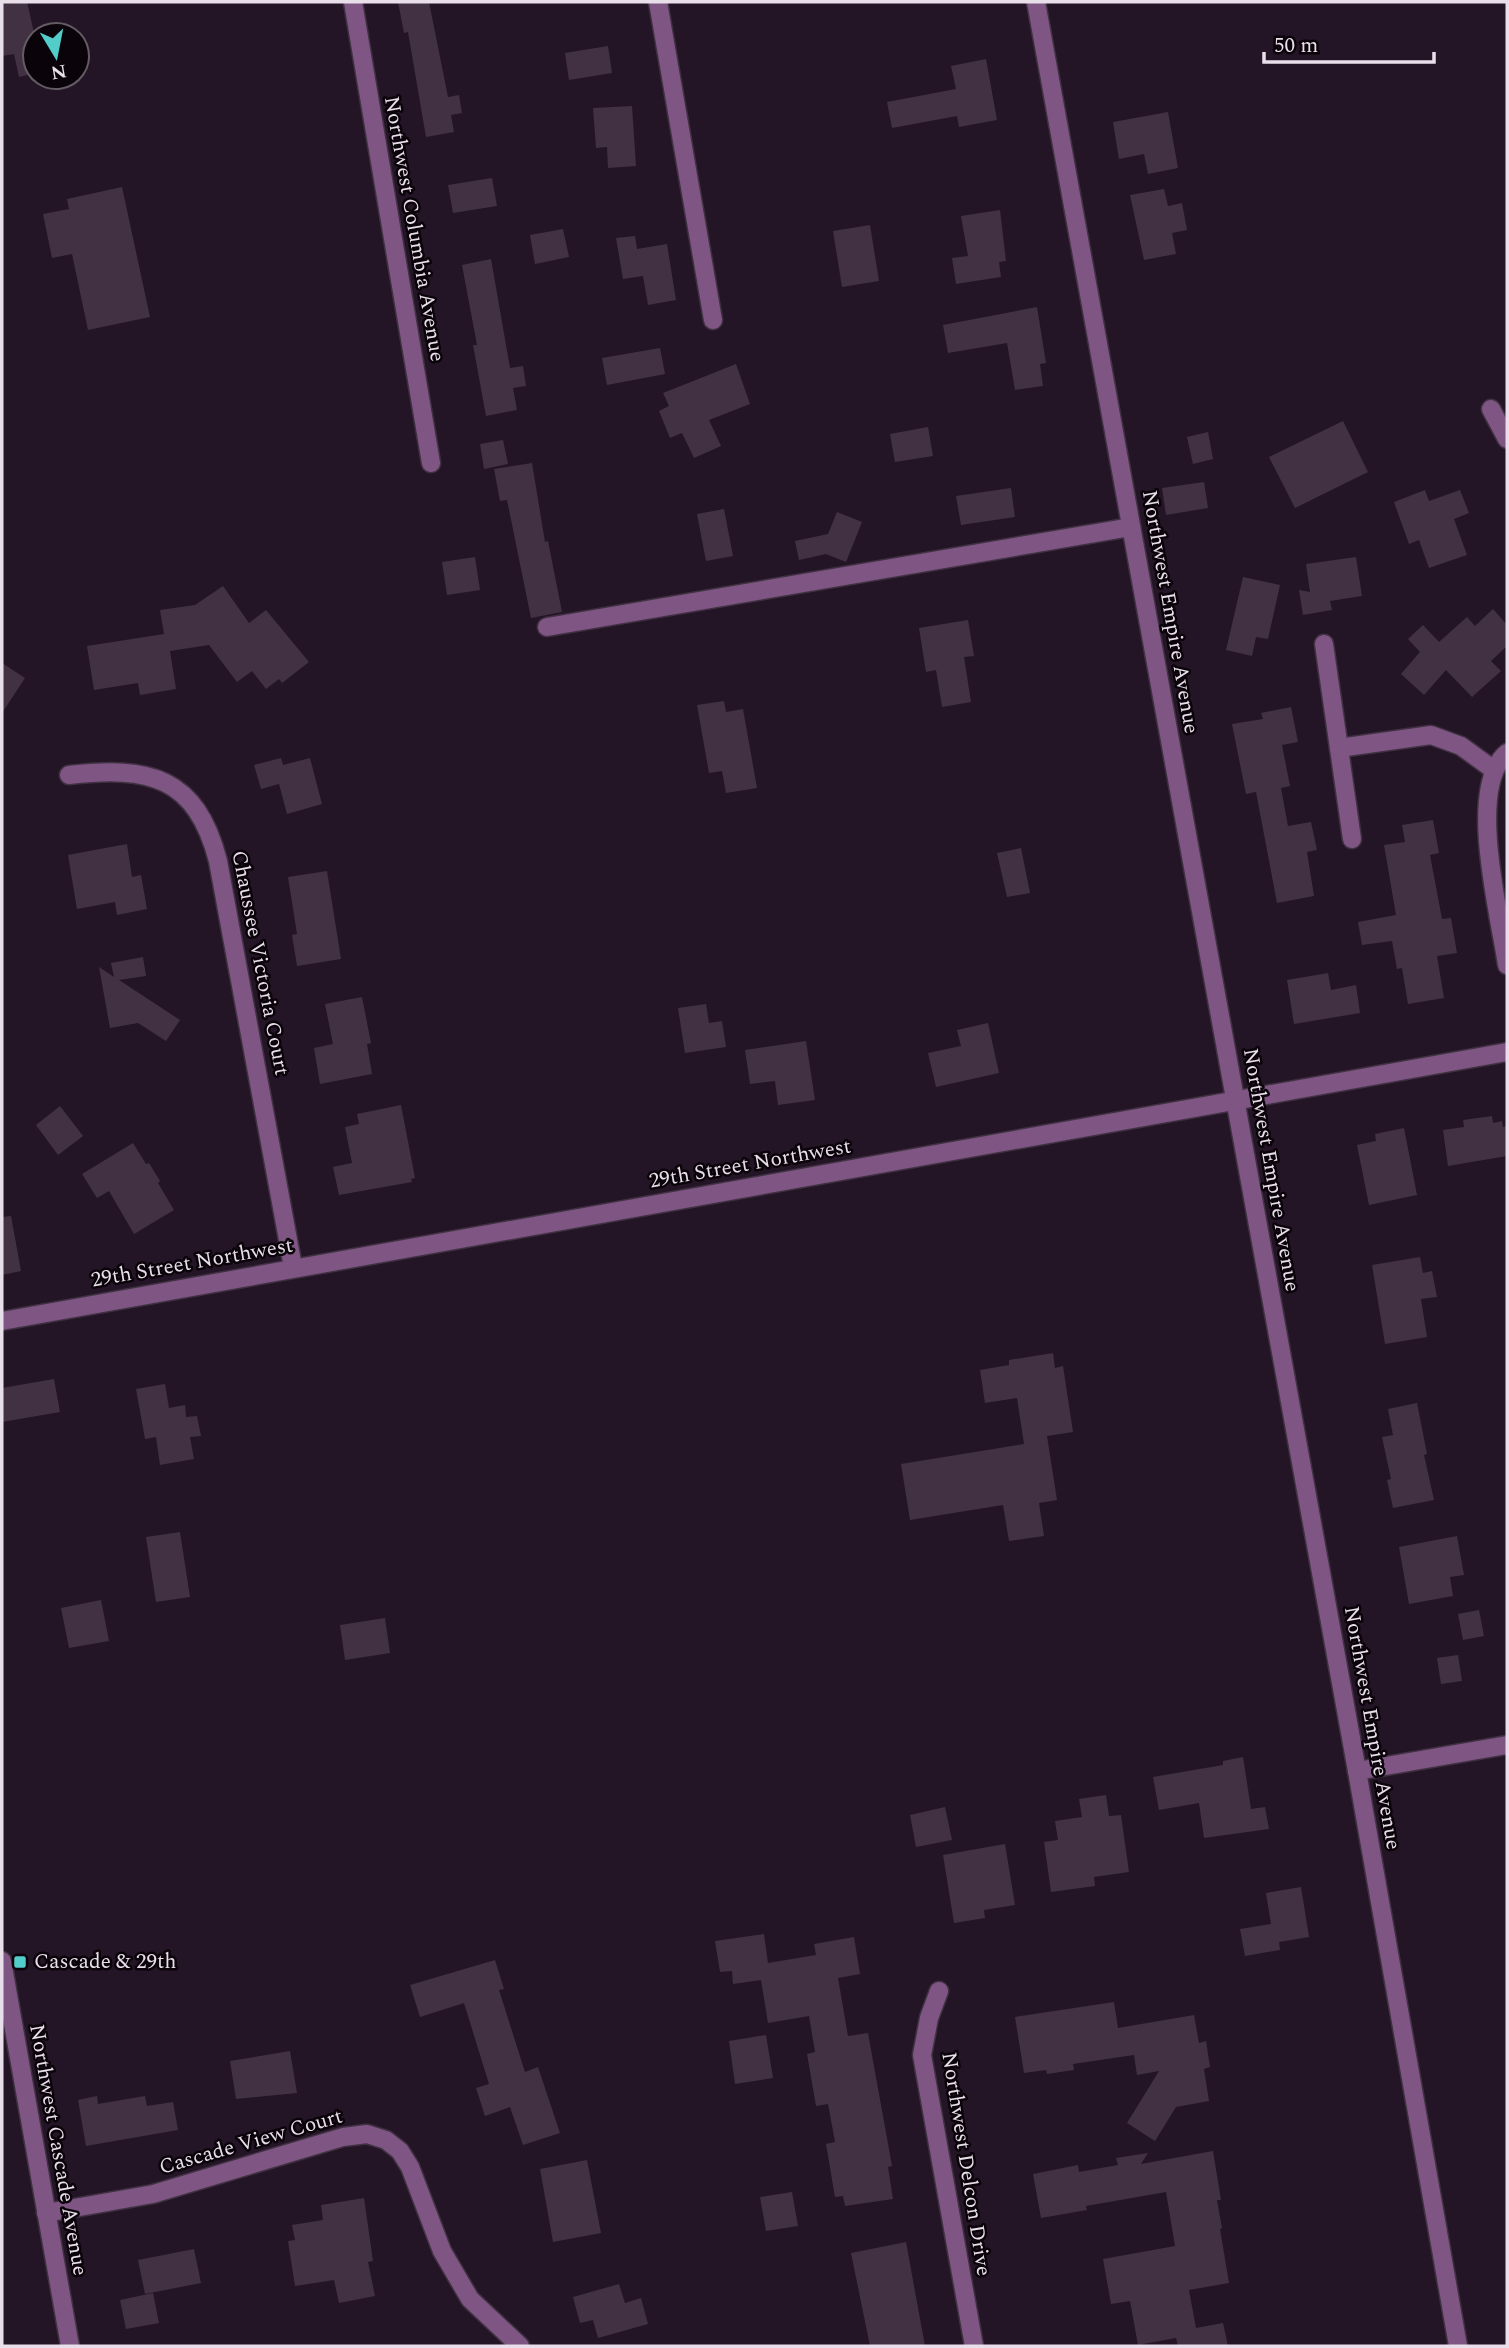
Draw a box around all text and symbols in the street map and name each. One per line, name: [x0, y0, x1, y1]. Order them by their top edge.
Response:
north arrow: [21, 21, 91, 91]
scale bar: [1264, 21, 1434, 65]
text: 50 m: [1274, 30, 1318, 62]
text: N: [49, 56, 69, 87]
street label: Northwest Columbia Avenue: [375, 94, 453, 364]
street label: Northwest Empire Avenue: [1133, 488, 1207, 736]
street label: Chaussee Victoria Court: [223, 848, 297, 1078]
street label: Northwest Empire Avenue: [1234, 1046, 1308, 1294]
street label: 29th Street Northwest: [647, 1130, 853, 1198]
street label: 29th Street Northwest: [89, 1229, 295, 1297]
street label: Northwest Empire Avenue: [1335, 1604, 1409, 1852]
place label: Cascade & 29th: [34, 1946, 177, 1978]
marker: Cascade & 29th: [12, 1954, 28, 1970]
street label: Northwest Cascade Avenue: [20, 2022, 96, 2278]
street label: Northwest Delcon Drive: [932, 2050, 1000, 2278]
street label: Cascade View Court: [155, 2100, 347, 2184]

